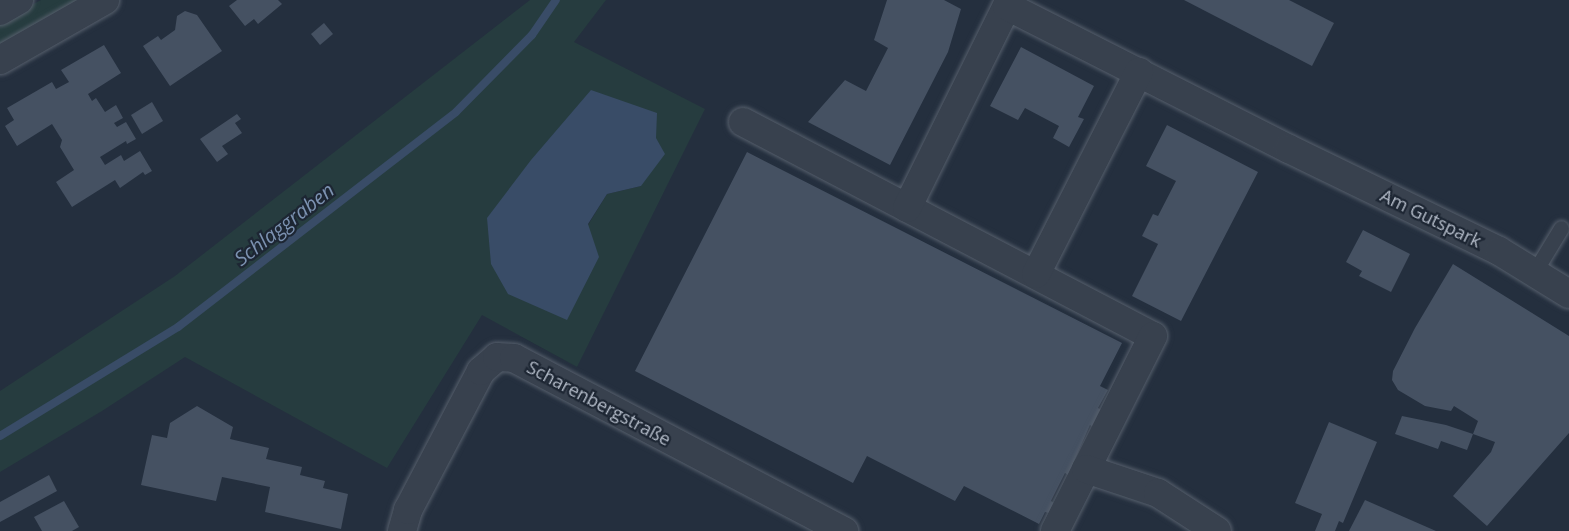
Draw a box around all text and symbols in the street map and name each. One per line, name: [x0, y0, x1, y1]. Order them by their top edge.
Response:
water label: Schlaggraben: [229, 178, 339, 270]
street label: Am Gutspark: [1377, 184, 1485, 252]
street label: Scharenbergstraße: [523, 356, 675, 450]

